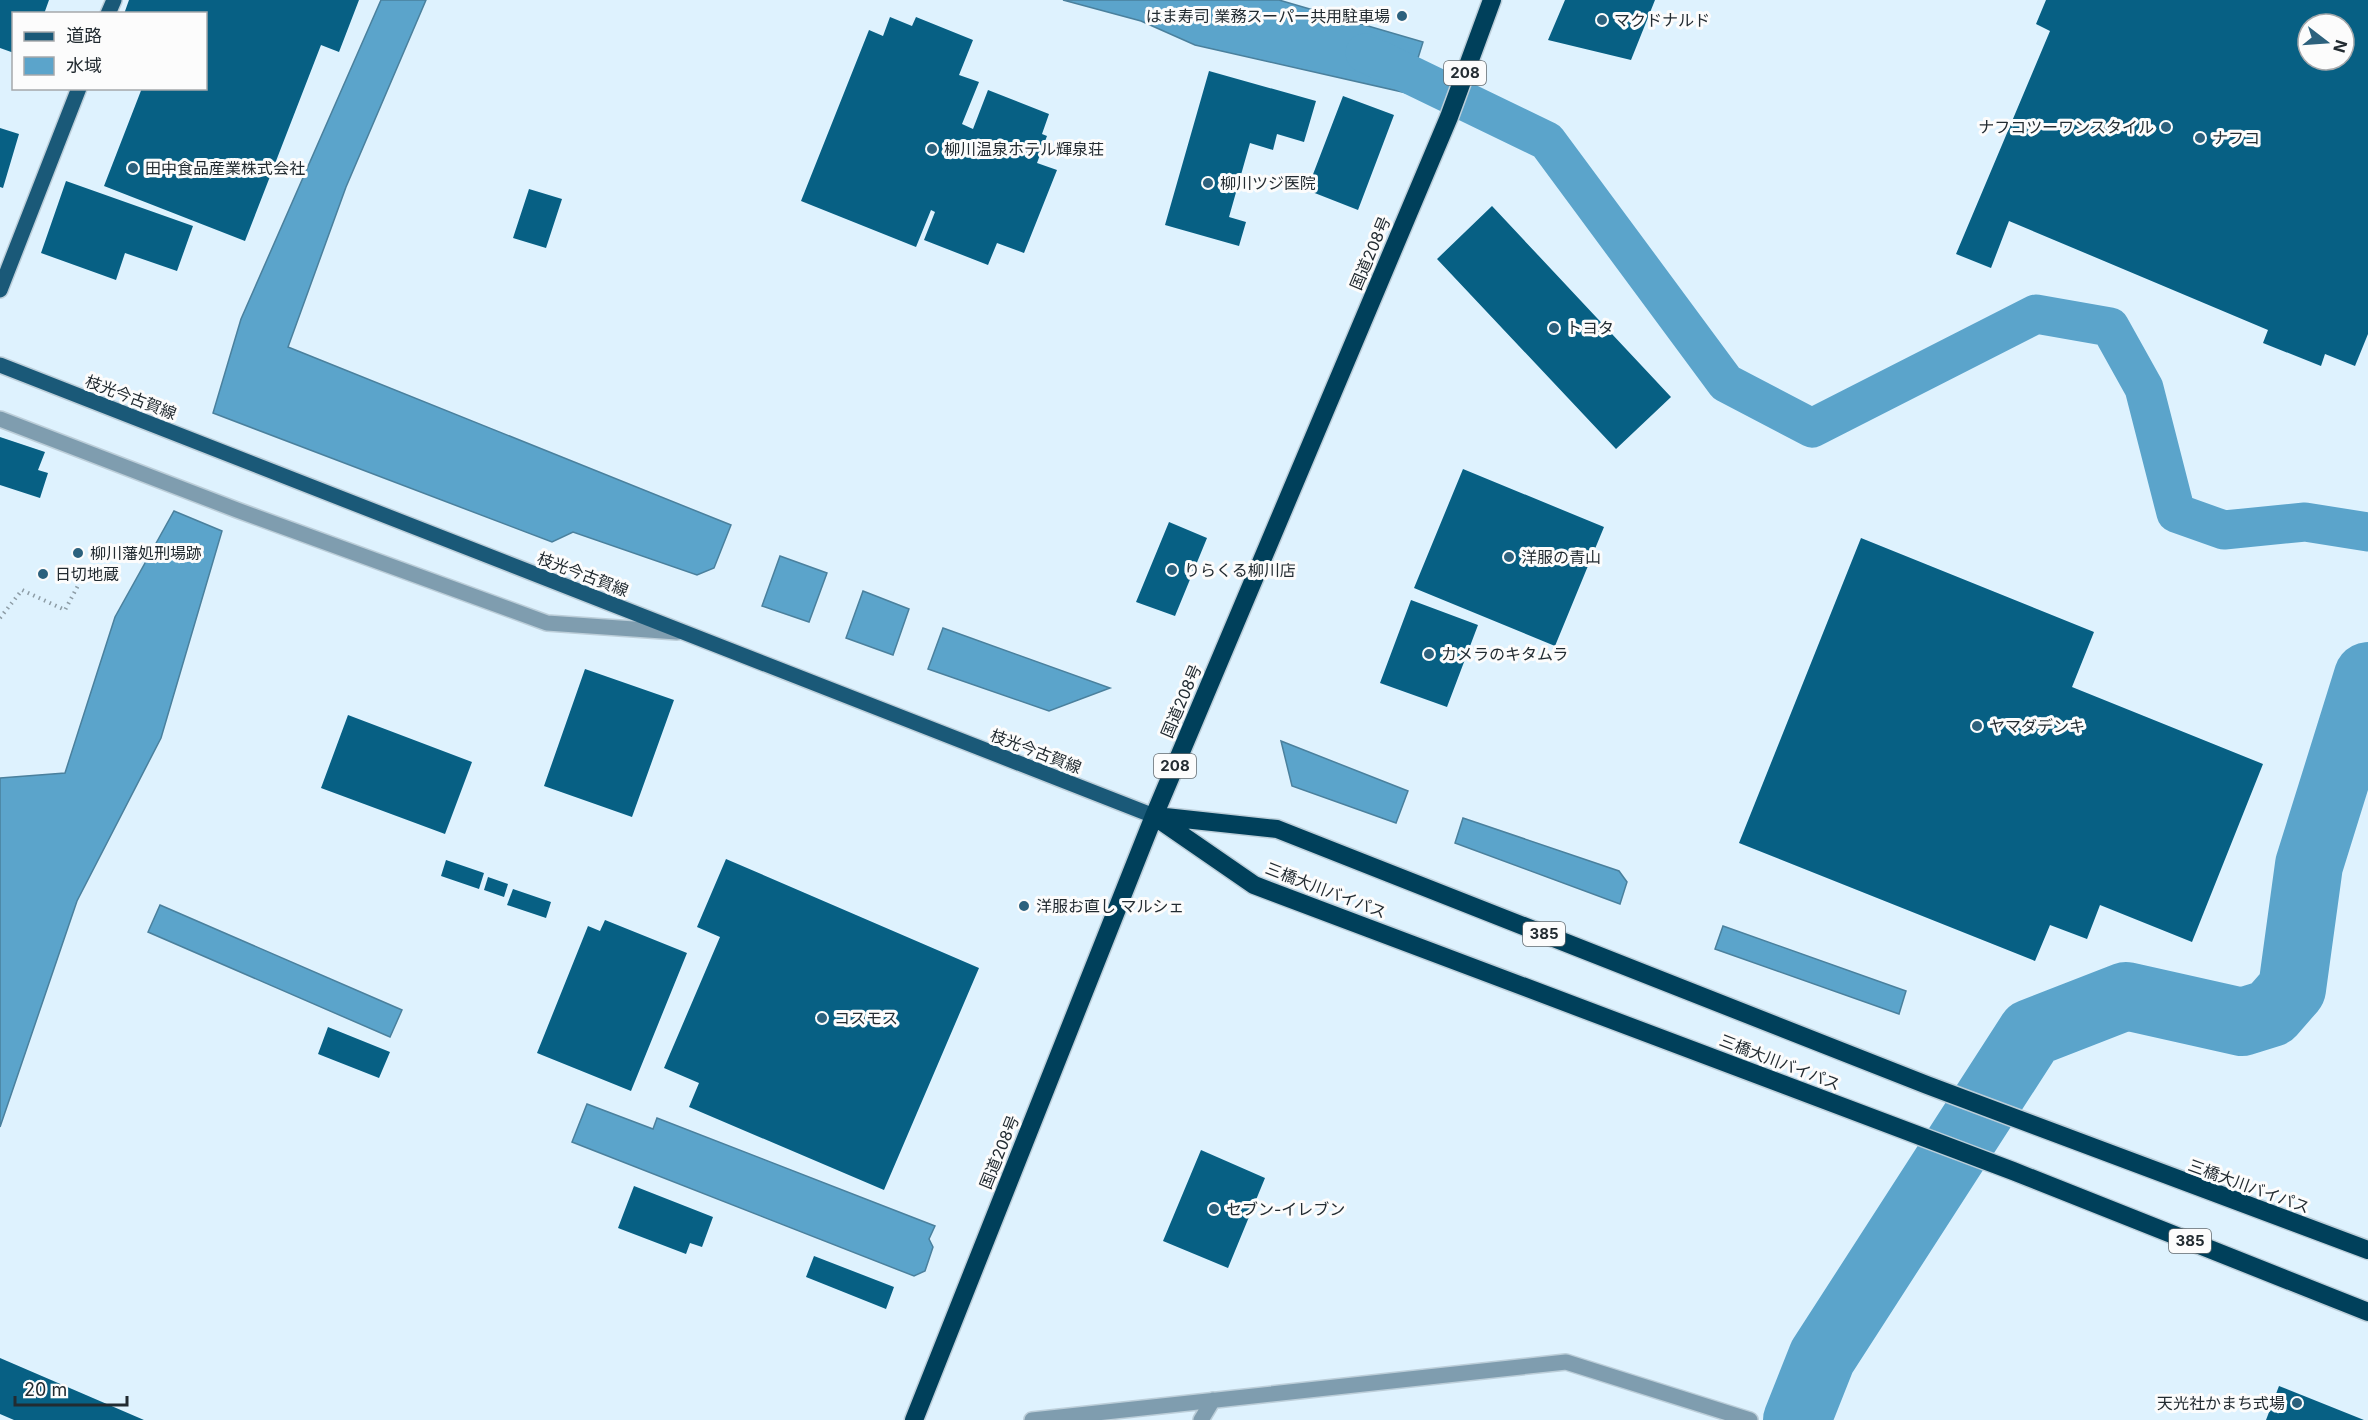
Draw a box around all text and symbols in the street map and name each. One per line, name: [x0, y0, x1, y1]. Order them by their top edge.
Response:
place label: はま寿司 業務スーパー共用駐車場: [1146, 6, 1390, 26]
marker: はま寿司 業務スーパー共用駐車場: [1395, 9, 1409, 23]
place label: マクドナルド: [1614, 10, 1710, 30]
legend: [12, 12, 207, 90]
north arrow: [2296, 12, 2356, 72]
marker: マクドナルド: [1595, 13, 1609, 27]
text: 道路: [66, 25, 102, 46]
text: N: [2329, 38, 2352, 55]
text: 水域: [66, 55, 102, 76]
road number: 208: [1444, 61, 1486, 85]
place label: ナフコツーワンスタイル: [1978, 117, 2154, 137]
marker: ナフコツーワンスタイル: [2159, 120, 2173, 134]
place label: ナフコ: [2212, 128, 2260, 148]
marker: ナフコ: [2193, 131, 2207, 145]
place label: 柳川温泉ホテル輝泉荘: [944, 139, 1104, 159]
marker: 柳川温泉ホテル輝泉荘: [925, 142, 939, 156]
place label: 田中食品産業株式会社: [145, 158, 305, 178]
marker: 田中食品産業株式会社: [126, 161, 140, 175]
place label: 柳川ツジ医院: [1220, 173, 1316, 193]
marker: 柳川ツジ医院: [1201, 176, 1215, 190]
street label: 国道208号: [1346, 213, 1394, 293]
place label: トヨタ: [1566, 318, 1614, 338]
marker: トヨタ: [1547, 321, 1561, 335]
street label: 枝光今古賀線: [83, 370, 179, 424]
place label: 柳川藩処刑場跡: [90, 543, 202, 563]
marker: 柳川藩処刑場跡: [71, 546, 85, 560]
street label: 枝光今古賀線: [535, 547, 631, 601]
place label: 洋服の青山: [1521, 547, 1601, 567]
marker: 洋服の青山: [1502, 550, 1516, 564]
place label: りらくる柳川店: [1184, 560, 1296, 580]
marker: りらくる柳川店: [1165, 563, 1179, 577]
place label: 日切地蔵: [55, 564, 119, 584]
marker: 日切地蔵: [36, 567, 50, 581]
place label: カメラのキタムラ: [1441, 644, 1568, 664]
marker: カメラのキタムラ: [1422, 647, 1436, 661]
street label: 国道208号: [1157, 661, 1205, 741]
place label: ヤマダデンキ: [1989, 716, 2085, 736]
marker: ヤマダデンキ: [1970, 719, 1984, 733]
street label: 枝光今古賀線: [988, 724, 1084, 778]
road number: 208: [1154, 754, 1196, 778]
street label: 三橋大川バイパス: [1263, 858, 1389, 922]
place label: 洋服お直し マルシェ: [1036, 896, 1185, 916]
marker: 洋服お直し マルシェ: [1017, 899, 1031, 913]
road number: 385: [1523, 922, 1565, 946]
place label: コスモス: [834, 1008, 898, 1028]
marker: コスモス: [815, 1011, 829, 1025]
street label: 三橋大川バイパス: [1717, 1030, 1843, 1094]
street label: 国道208号: [975, 1112, 1023, 1192]
street label: 三橋大川バイパス: [2186, 1155, 2312, 1217]
place label: セブン-イレブン: [1226, 1199, 1345, 1219]
marker: セブン-イレブン: [1207, 1202, 1221, 1216]
road number: 385: [2169, 1229, 2211, 1253]
scale bar: [15, 1369, 128, 1407]
text: 20 m: [24, 1379, 67, 1400]
place label: 天光社かまち式場: [2157, 1393, 2285, 1413]
marker: 天光社かまち式場: [2290, 1396, 2304, 1410]

